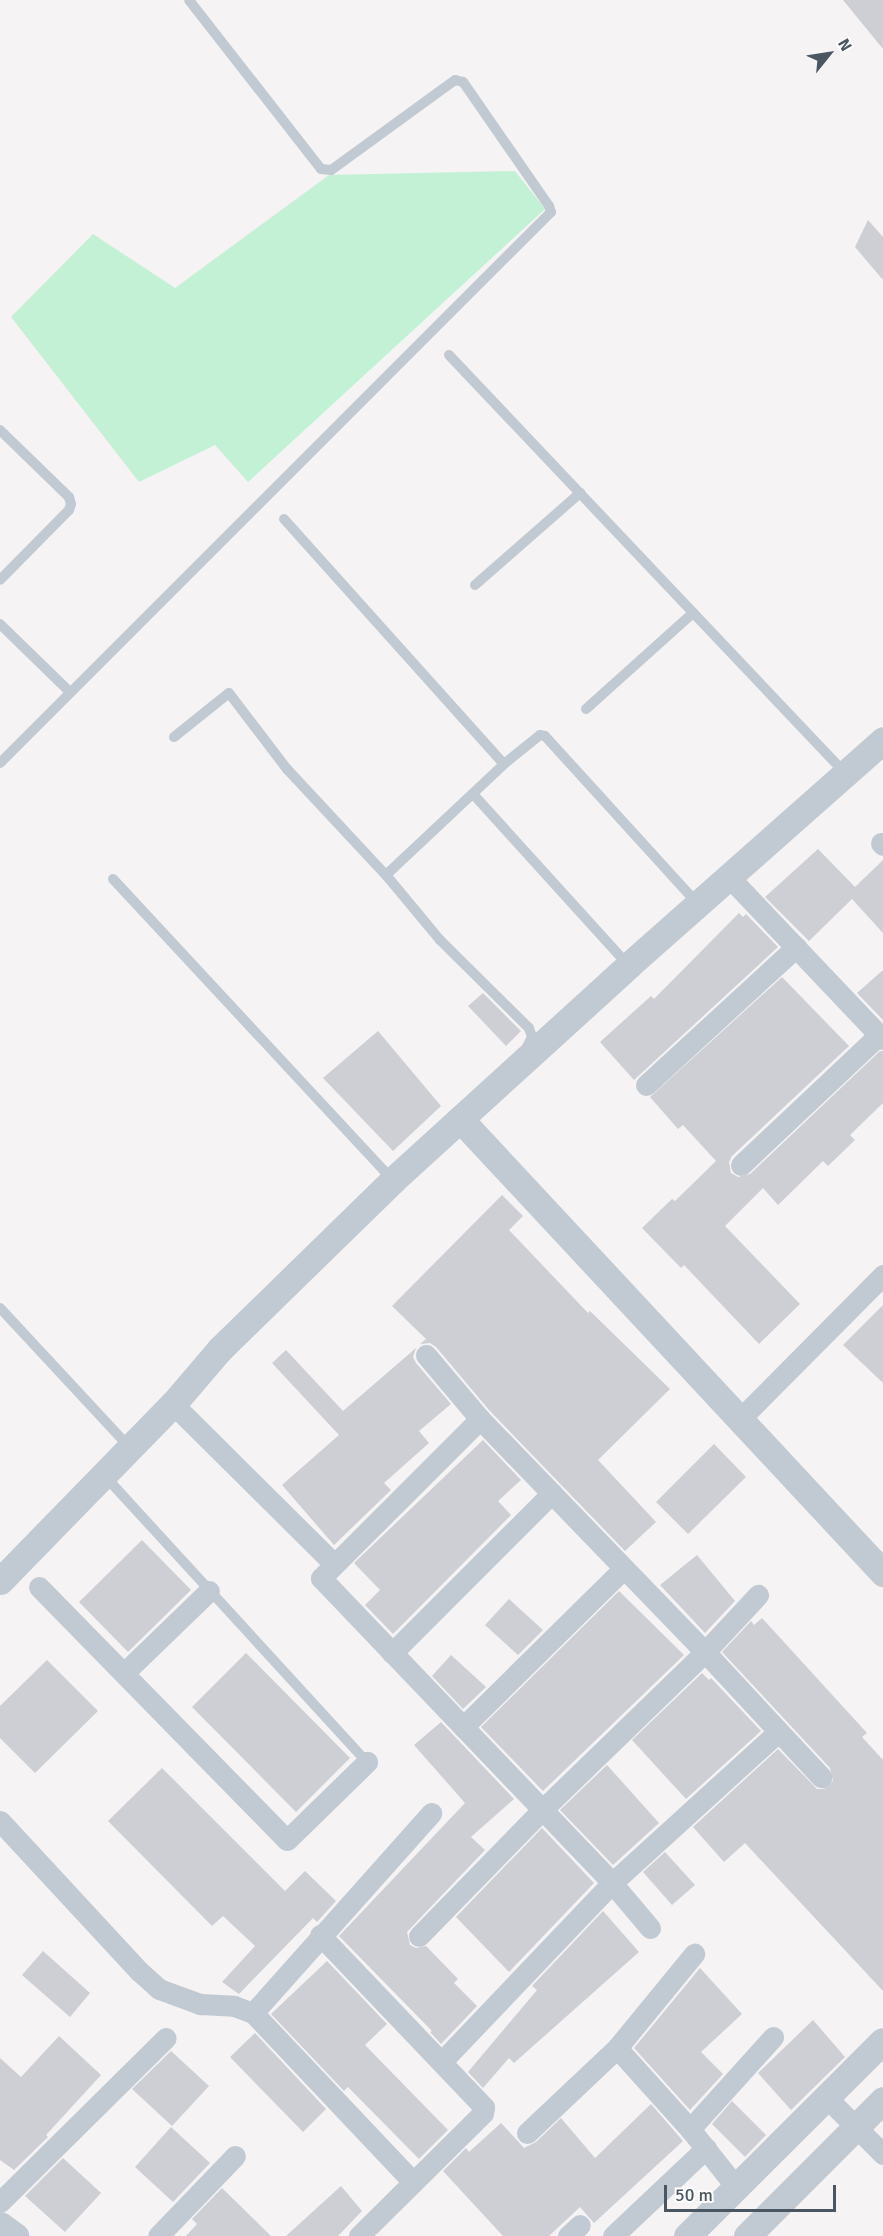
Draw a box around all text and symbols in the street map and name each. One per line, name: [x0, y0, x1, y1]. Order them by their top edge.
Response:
north arrow: [799, 24, 859, 84]
text: N: [833, 35, 856, 55]
scale bar: [667, 2173, 840, 2211]
text: 50 m: [675, 2184, 713, 2206]

